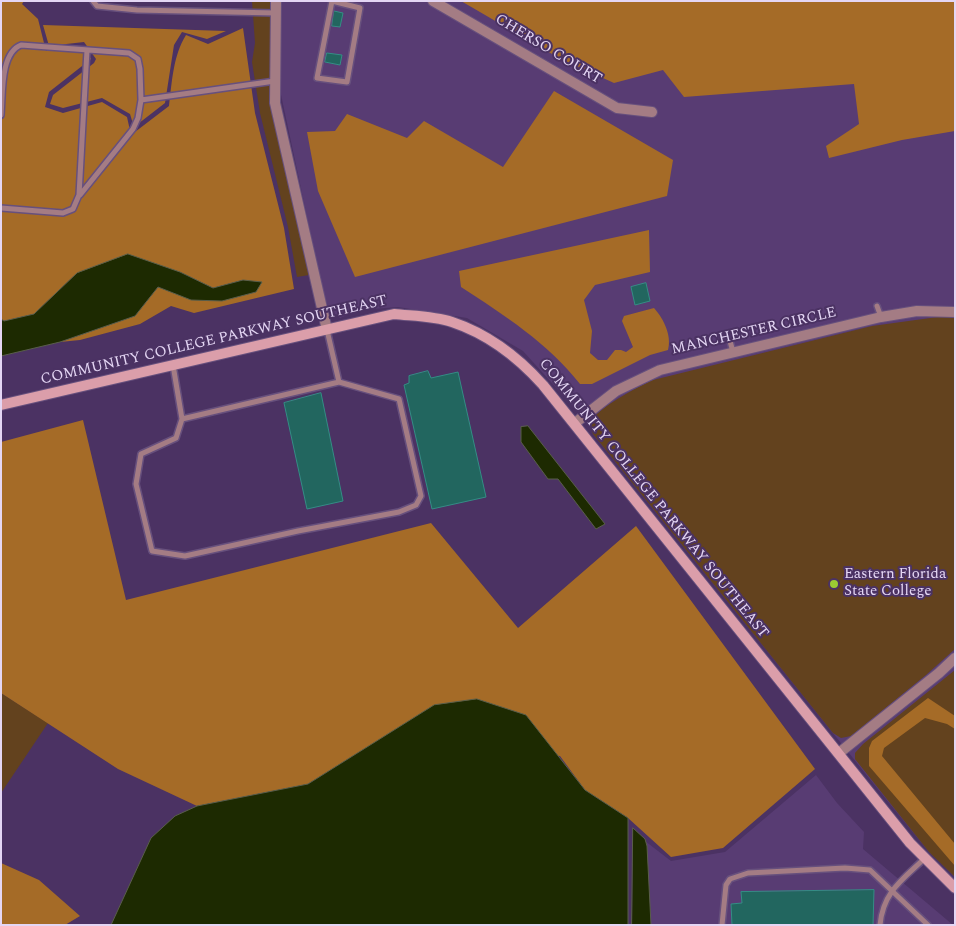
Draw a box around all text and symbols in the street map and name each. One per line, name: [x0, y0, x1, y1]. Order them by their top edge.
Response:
street label: CHERSO COURT: [491, 11, 605, 89]
street label: COMMUNITY COLLEGE PARKWAY SOUTHEAST: [39, 292, 389, 390]
street label: MANCHESTER CIRCLE: [670, 304, 838, 360]
street label: COMMUNITY COLLEGE PARKWAY SOUTHEAST: [534, 355, 772, 643]
place label: Eastern Florida State College: [844, 566, 946, 601]
marker: Eastern Florida State College: [828, 578, 840, 590]

